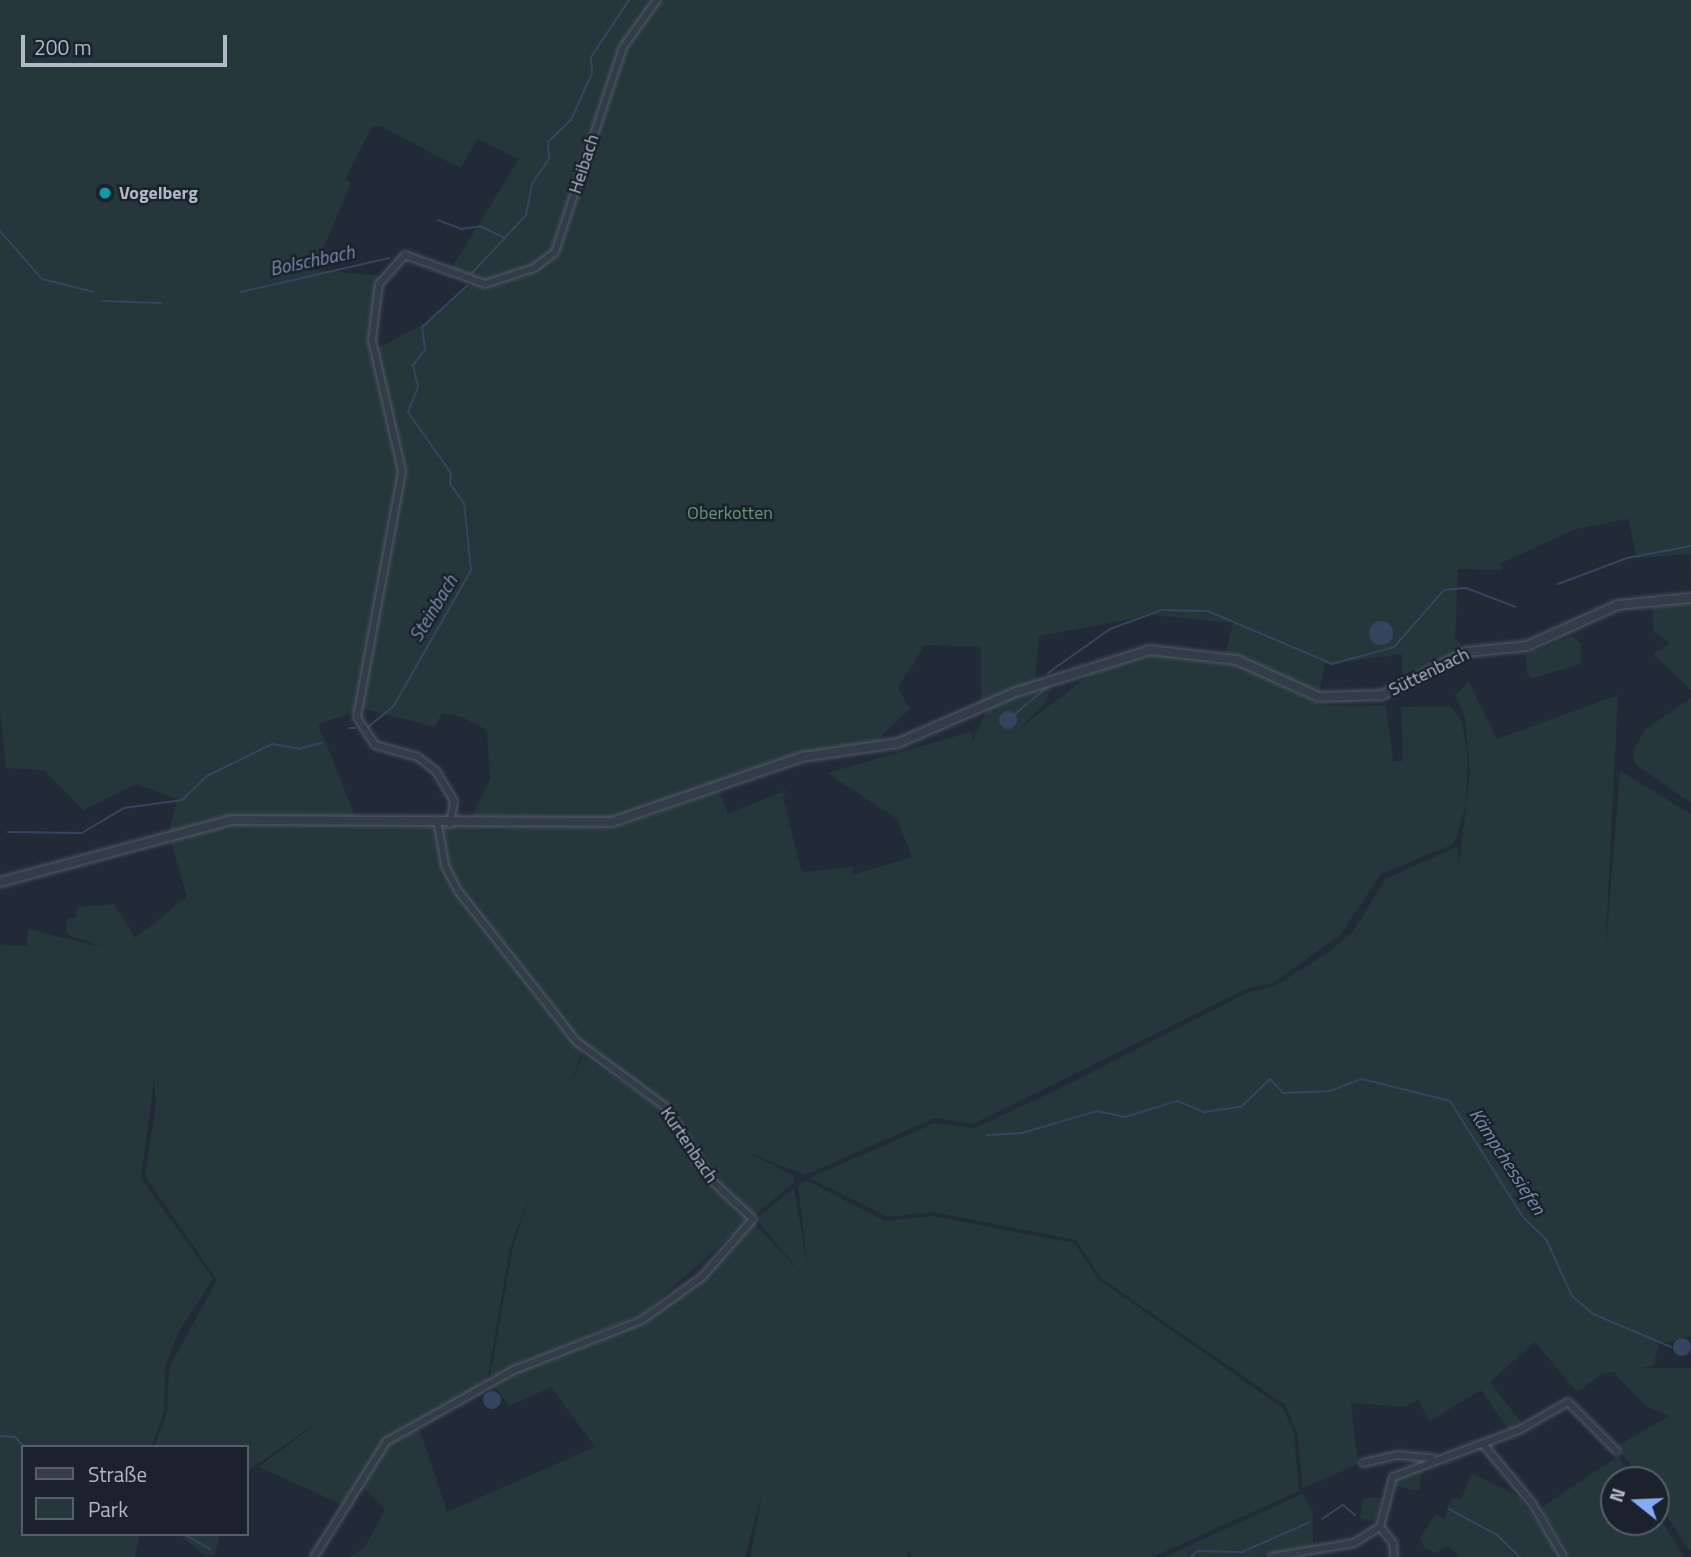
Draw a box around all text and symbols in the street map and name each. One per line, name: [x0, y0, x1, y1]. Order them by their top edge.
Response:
scale bar: [24, 21, 231, 65]
text: 200 m: [34, 31, 91, 63]
street label: Heibach: [564, 132, 604, 196]
place label: Vogelberg: [119, 182, 198, 204]
marker: Vogelberg: [97, 185, 113, 201]
water label: Bolschbach: [268, 240, 356, 280]
park label: Oberkotten: [687, 502, 773, 524]
water label: Steinbach: [404, 571, 462, 645]
street label: Süttenbach: [1385, 643, 1473, 701]
street label: Kurtenbach: [656, 1103, 722, 1187]
water label: Kämpchessiefen: [1465, 1104, 1551, 1218]
legend: [21, 1445, 248, 1536]
text: Straße: [88, 1458, 147, 1490]
north arrow: [1600, 1466, 1670, 1536]
text: N: [1601, 1484, 1632, 1506]
text: Park: [88, 1493, 128, 1525]

